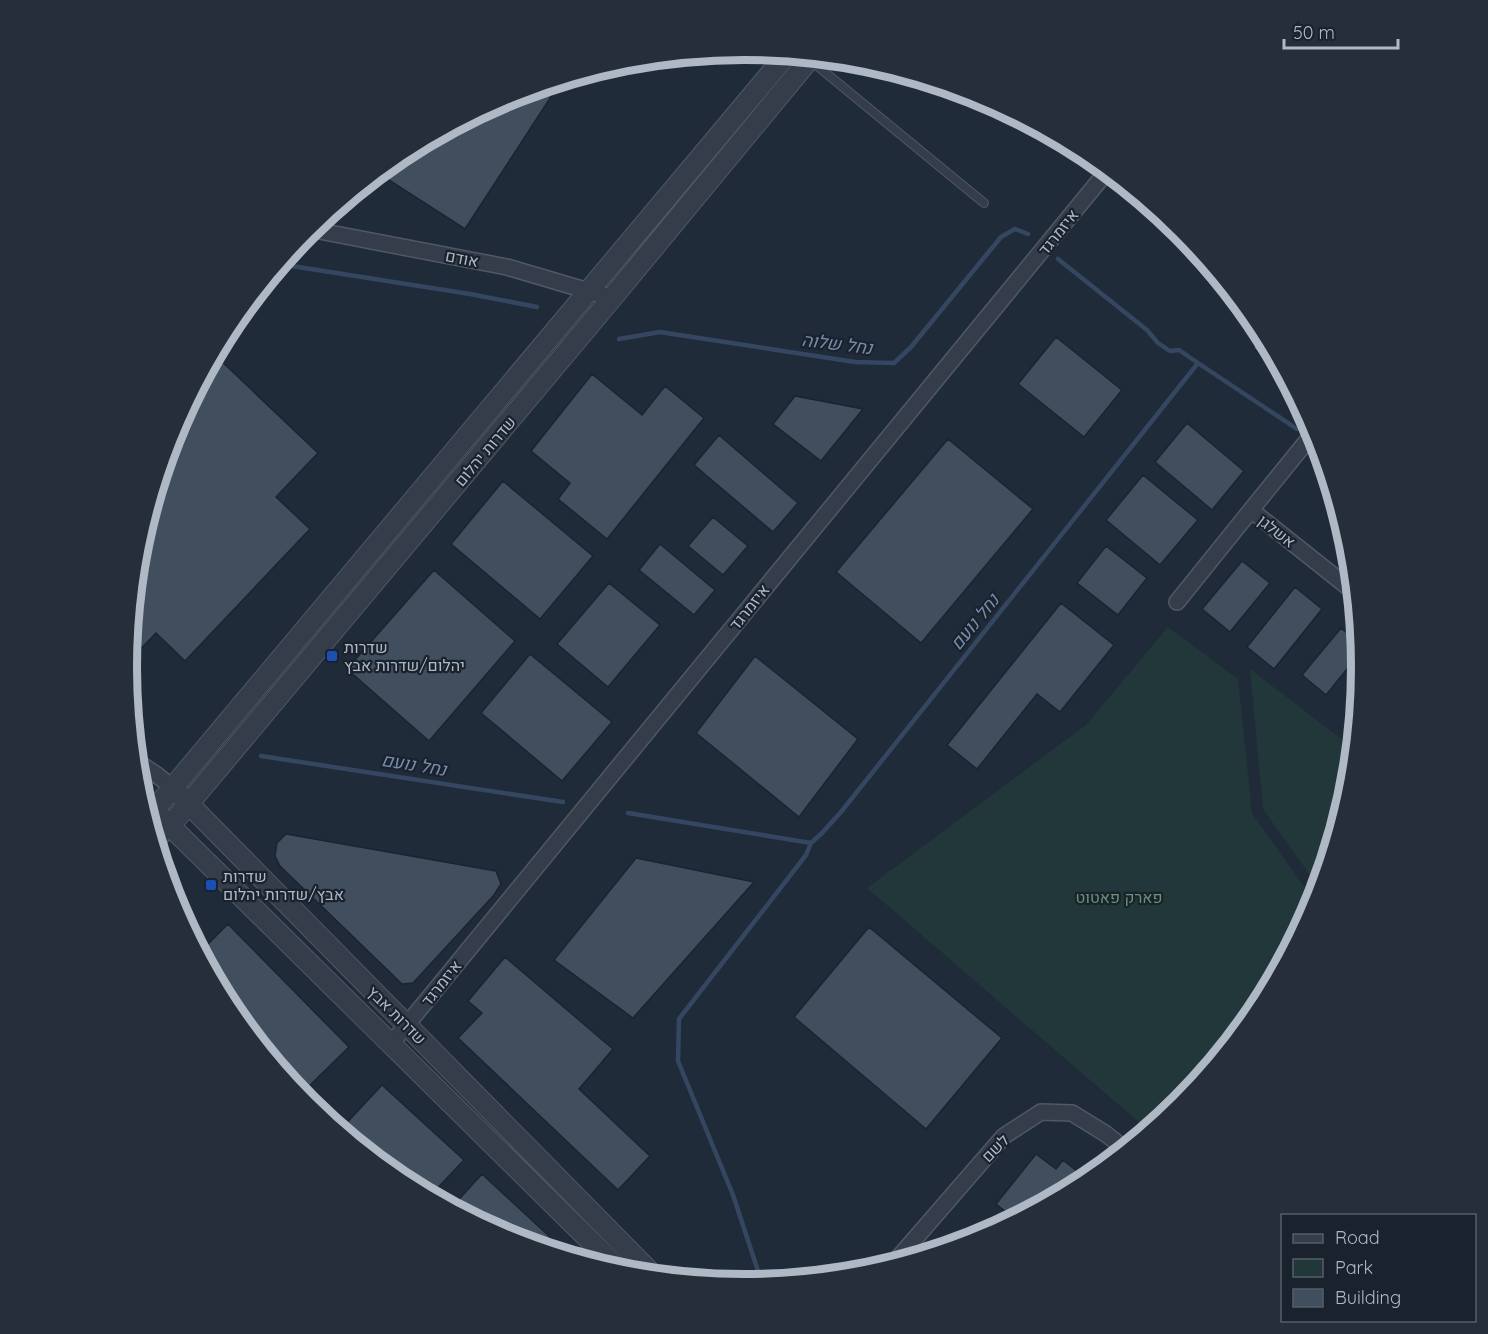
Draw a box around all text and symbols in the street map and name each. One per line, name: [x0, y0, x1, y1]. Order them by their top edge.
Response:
scale bar: [1284, 12, 1398, 50]
text: 50 m: [1293, 21, 1335, 44]
street label: איזמרגד: [1033, 205, 1083, 259]
street label: אודם: [444, 245, 480, 271]
water label: נחל שלוה: [800, 328, 875, 359]
street label: שדרות יהלום: [450, 412, 520, 490]
street label: אשלגן: [1254, 510, 1300, 552]
street label: איזמרגד: [724, 580, 774, 634]
water label: נחל נועם: [945, 588, 1005, 654]
place label: שדרות יהלום/שדרות אבץ: [344, 637, 465, 675]
marker: שדרות יהלום/שדרות אבץ: [325, 649, 339, 663]
water label: נחל נועם: [380, 748, 450, 781]
place label: שדרות אבץ/שדרות יהלום: [223, 866, 344, 904]
marker: שדרות אבץ/שדרות יהלום: [204, 878, 218, 892]
park label: פארק פאטוט: [1075, 887, 1163, 907]
street label: איזמרגד: [416, 956, 466, 1010]
street label: שדרות אבץ: [363, 981, 431, 1049]
street label: לשם: [977, 1130, 1013, 1166]
legend: [1281, 1214, 1476, 1322]
text: Road: [1335, 1226, 1380, 1249]
text: Park: [1335, 1256, 1373, 1279]
text: Building: [1335, 1286, 1401, 1309]

